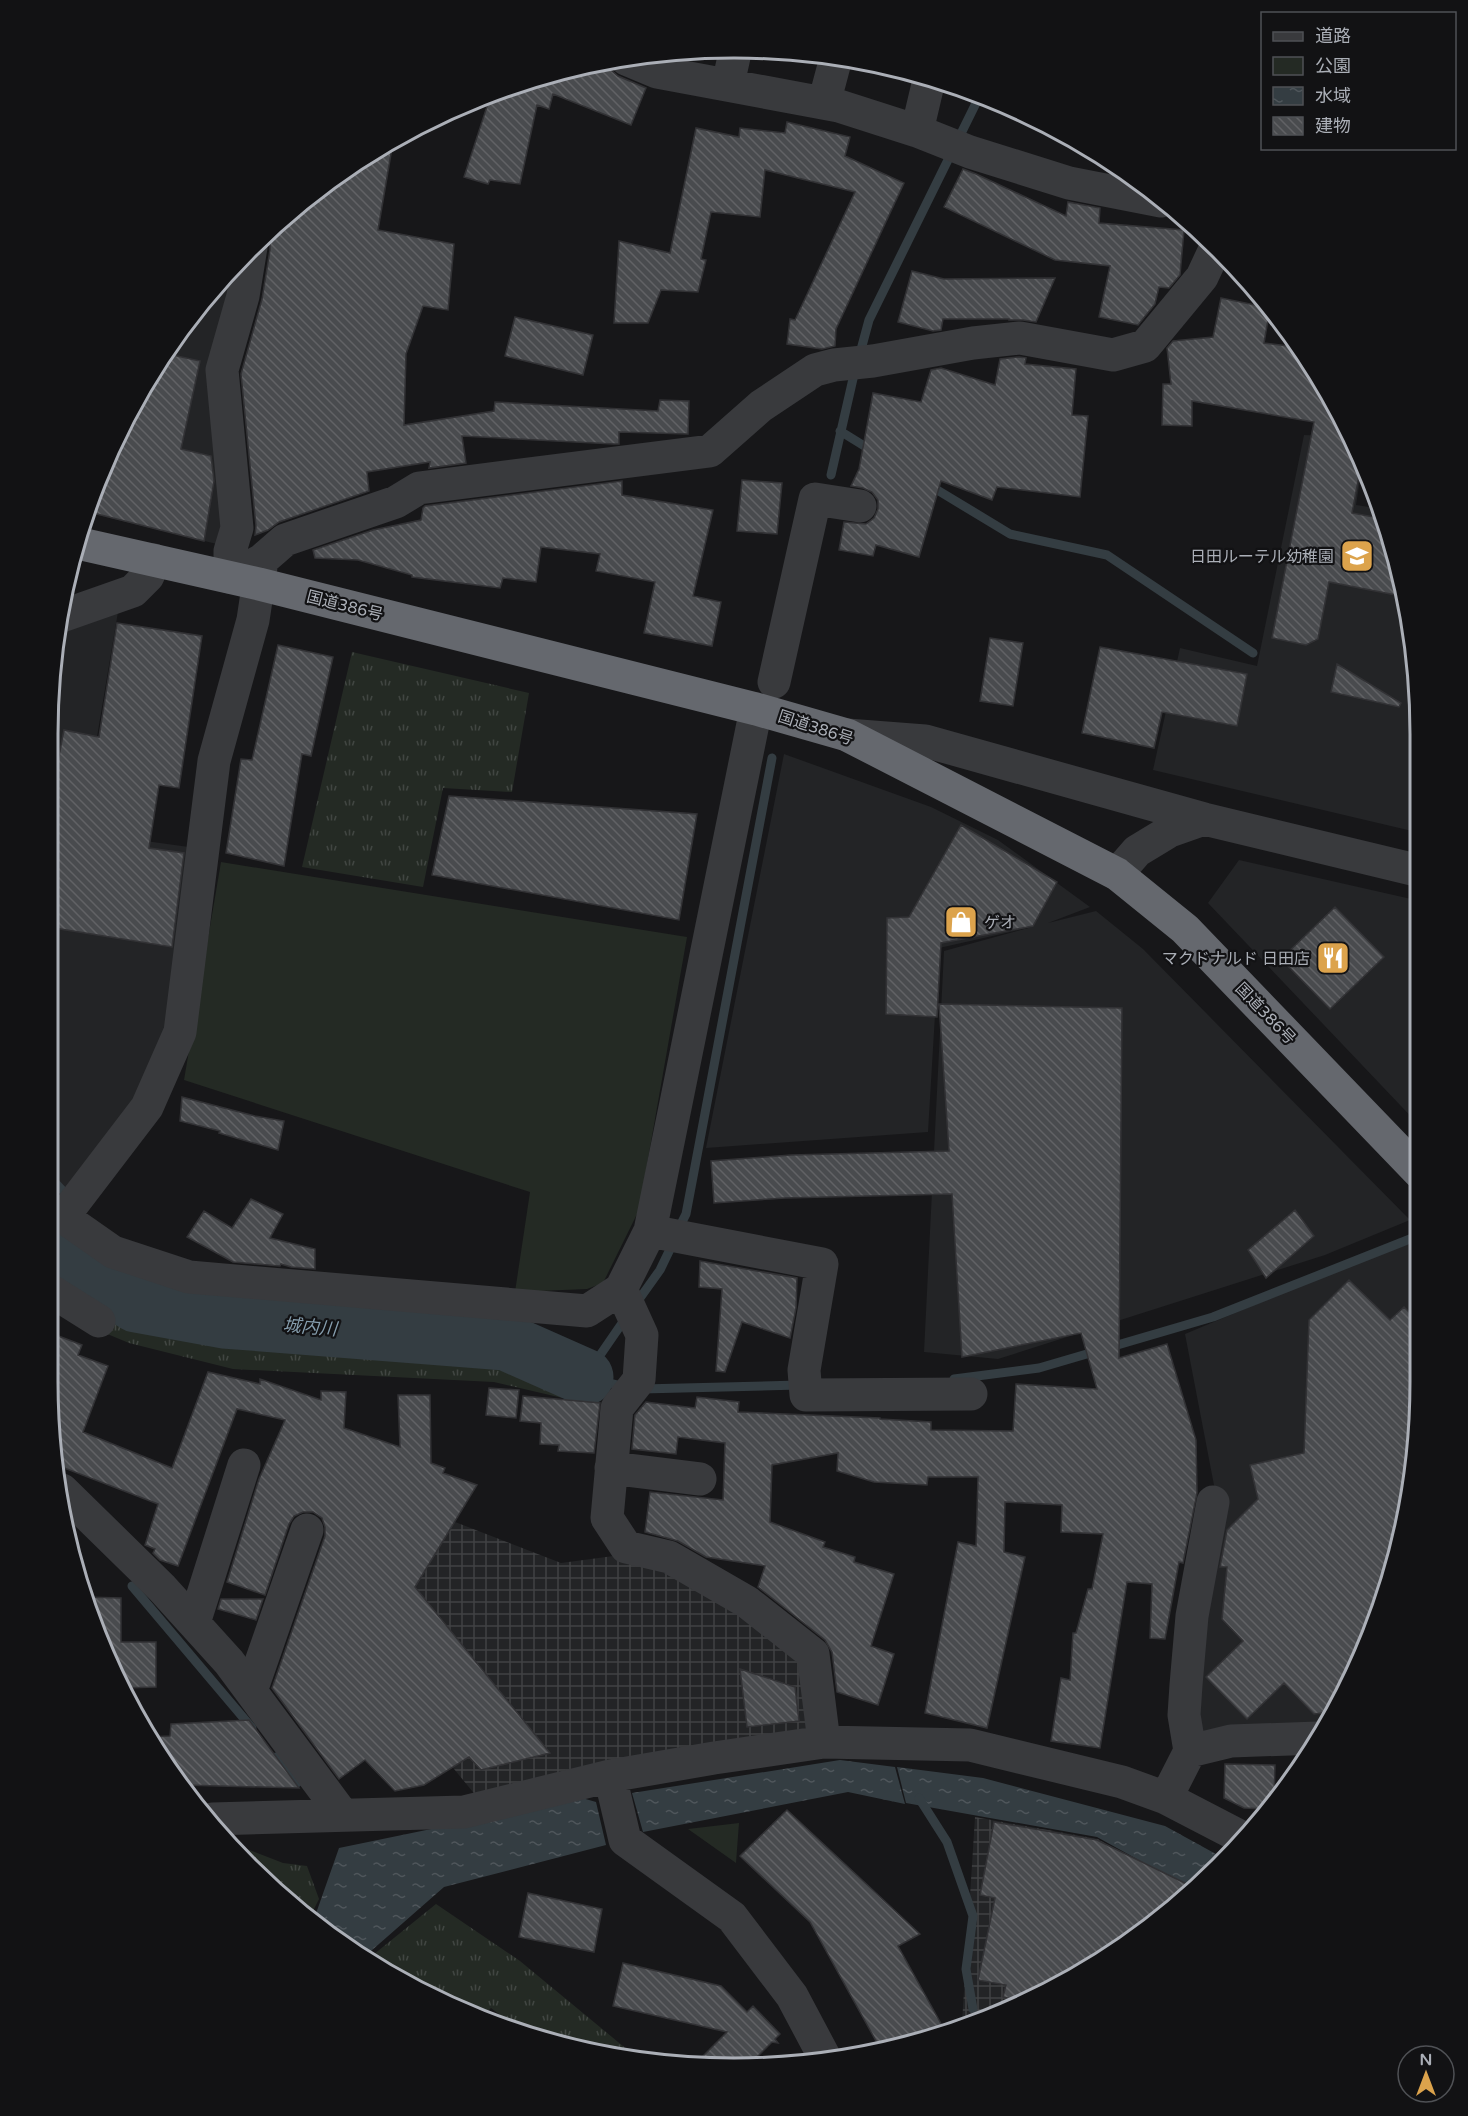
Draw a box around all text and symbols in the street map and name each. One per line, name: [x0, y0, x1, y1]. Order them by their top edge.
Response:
legend: [1261, 12, 1456, 150]
text: 道路: [1315, 25, 1351, 47]
text: 公園: [1315, 55, 1351, 77]
text: 水域: [1315, 85, 1351, 107]
text: 建物: [1315, 115, 1351, 137]
school or university icon: 日田ルーテル幼稚園: [1339, 538, 1375, 574]
place label: 日田ルーテル幼稚園: [1190, 547, 1334, 567]
street label: 国道386号: [304, 587, 385, 625]
street label: 国道386号: [775, 706, 856, 750]
shop icon: ゲオ: [943, 904, 979, 940]
place label: ゲオ: [984, 913, 1016, 933]
restaurant icon: マクドナルド 日田店: [1315, 940, 1351, 976]
place label: マクドナルド 日田店: [1162, 949, 1310, 969]
street label: 国道386号: [1231, 979, 1300, 1049]
water label: 城内川: [282, 1314, 340, 1340]
north arrow: [1396, 2044, 1456, 2104]
text: N: [1420, 2050, 1432, 2070]

